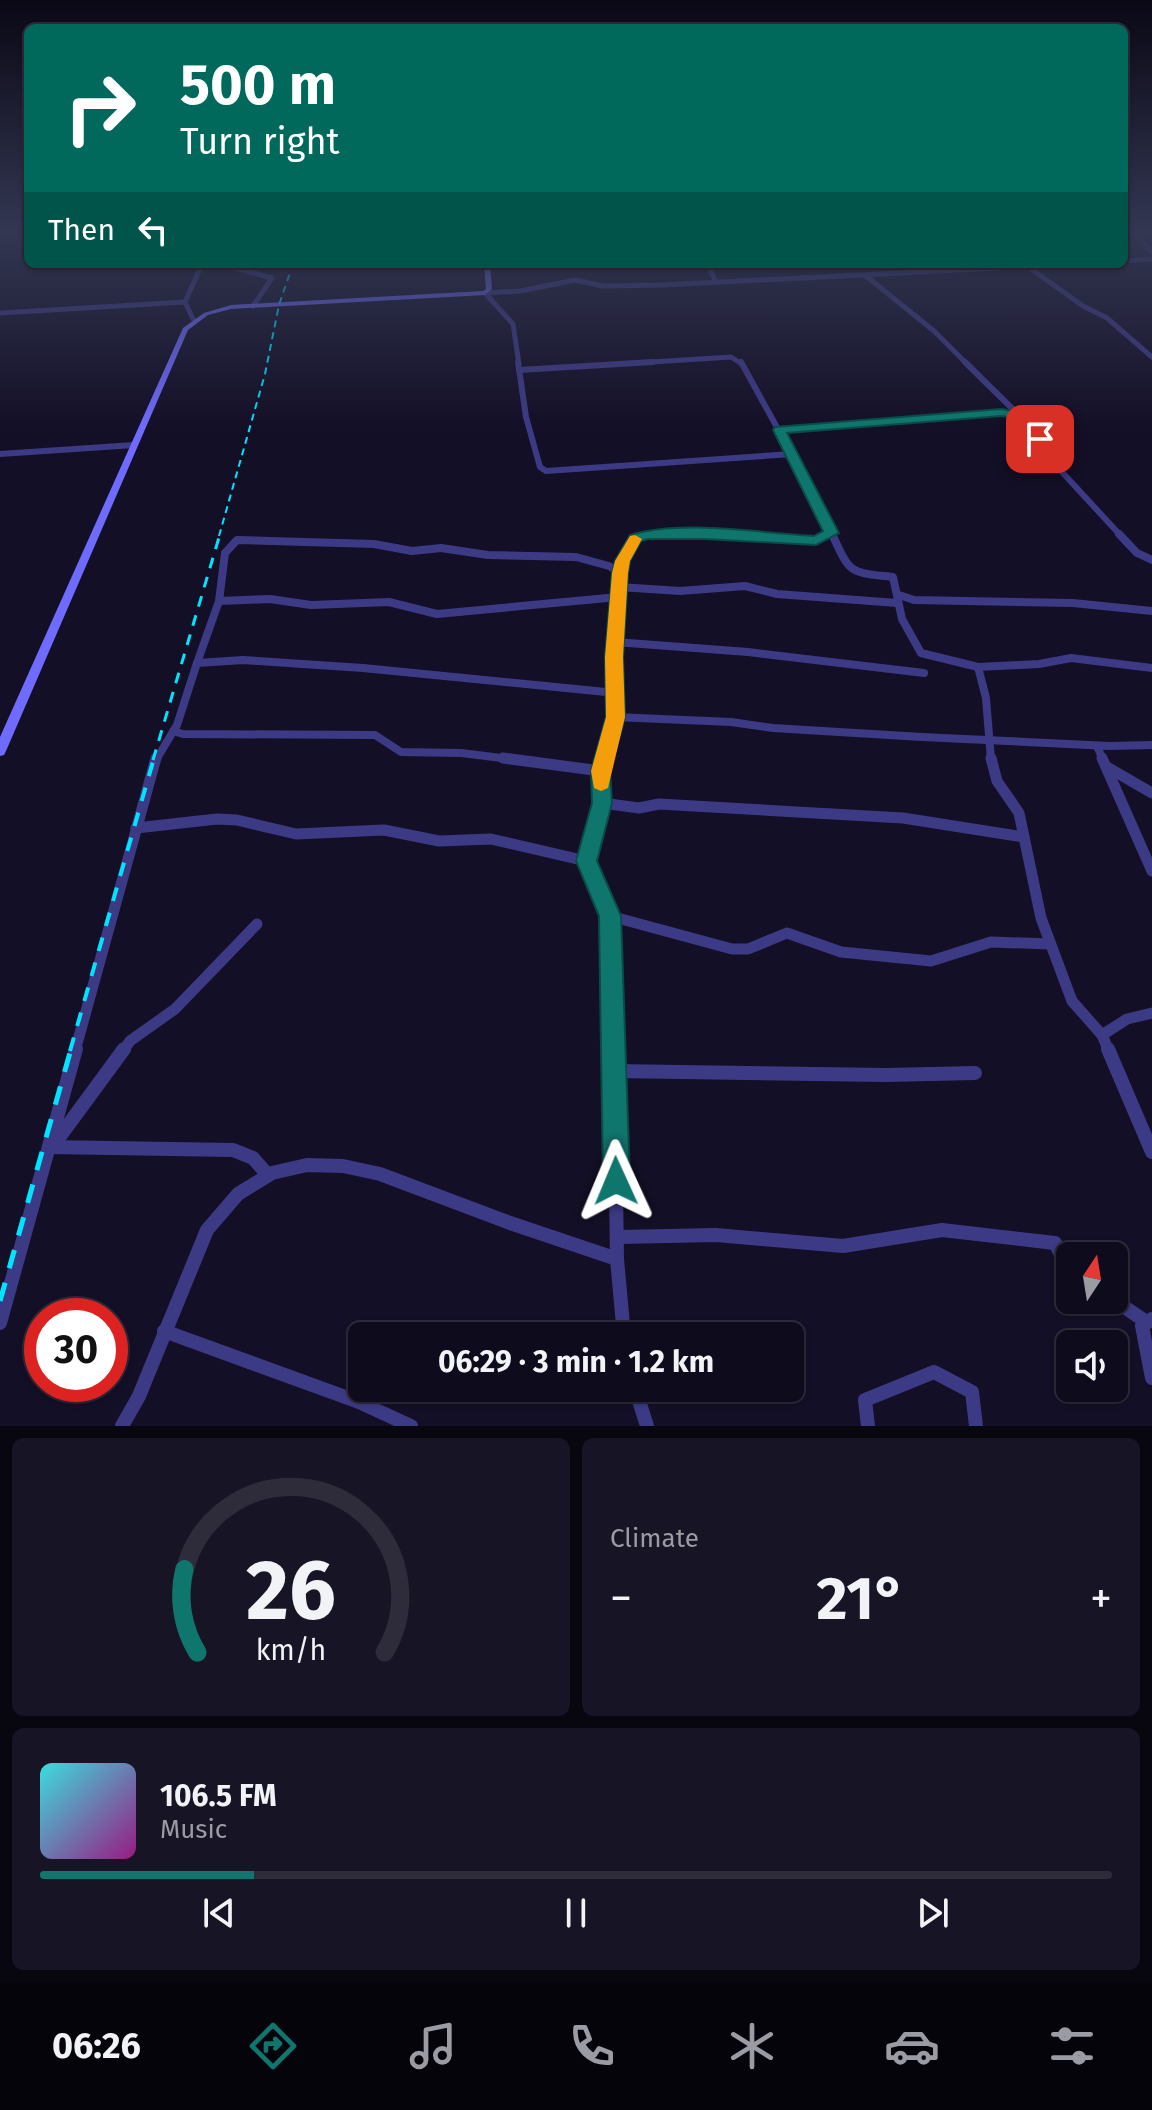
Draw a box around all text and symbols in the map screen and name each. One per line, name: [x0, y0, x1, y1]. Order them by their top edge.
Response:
text: 500 m: [180, 52, 336, 119]
icon: right: [48, 56, 152, 160]
text: Turn right: [180, 120, 340, 164]
icon: left: [131, 208, 175, 252]
text: Then: [48, 212, 115, 248]
pin: [1006, 405, 1074, 473]
icon: arrive: [1018, 417, 1062, 461]
position arrow: [574, 1139, 658, 1223]
north arrow: [1056, 1242, 1128, 1314]
map controls: [1056, 1242, 1128, 1402]
speed limit sign: 30: [24, 1298, 128, 1402]
button: sound: [1056, 1330, 1128, 1402]
text: 06:29 · 3 min · 1.2 km: [438, 1344, 714, 1380]
text: Climate: [610, 1523, 699, 1554]
text: 26: [246, 1541, 336, 1641]
text: 21°: [817, 1563, 905, 1635]
text: −: [610, 1572, 632, 1625]
text: +: [1090, 1572, 1112, 1625]
text: km/h: [256, 1633, 326, 1668]
text: 106.5 FM: [160, 1778, 277, 1814]
text: Music: [160, 1814, 227, 1845]
icon: previous: [197, 1891, 241, 1935]
icon: pause: [554, 1891, 598, 1935]
icon: next: [911, 1891, 955, 1935]
icon: directions: [245, 2018, 301, 2074]
icon: music: [405, 2018, 461, 2074]
icon: phone: [564, 2018, 620, 2074]
icon: climate: [724, 2018, 780, 2074]
icon: car: [884, 2018, 940, 2074]
icon: filters: [1044, 2018, 1100, 2074]
text: 06:26: [52, 2024, 141, 2068]

